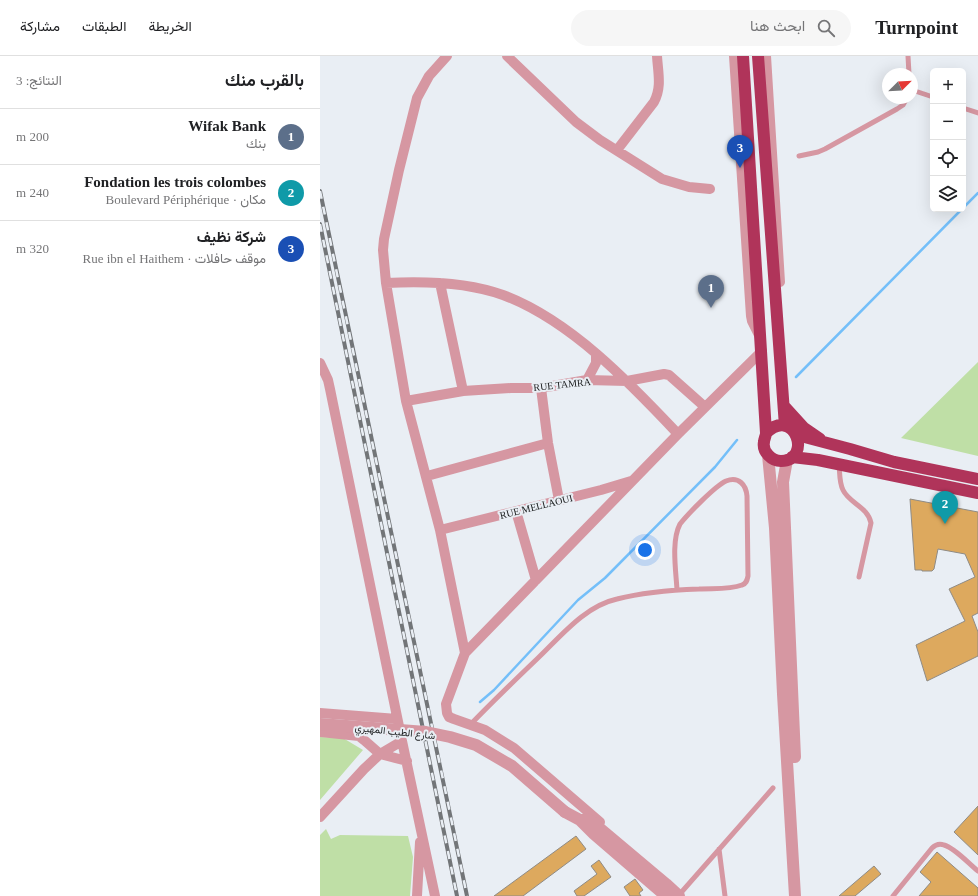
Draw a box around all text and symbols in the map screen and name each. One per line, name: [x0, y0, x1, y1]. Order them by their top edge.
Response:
search box: [571, 10, 851, 46]
icon: search: [815, 17, 837, 39]
text: Turnpoint: [875, 17, 958, 38]
text: ابحث هنا: [750, 18, 805, 34]
text: مشاركة: [20, 19, 60, 34]
text: الطبقات: [82, 19, 126, 34]
text: الخريطة: [148, 19, 192, 34]
north arrow: [882, 68, 918, 104]
map controls: [930, 68, 966, 212]
button: +: [930, 68, 966, 104]
text: بالقرب منك: [225, 71, 304, 90]
text: النتائج: 3: [16, 73, 62, 88]
button: −: [930, 104, 966, 140]
text: Wifak Bank: [188, 118, 266, 134]
text: 200 m: [16, 129, 49, 144]
text: 1: [288, 129, 294, 144]
pin: 3: [727, 135, 753, 168]
text: بنك: [246, 136, 266, 151]
button: locate: [930, 140, 966, 176]
text: Fondation les trois colombes: [84, 174, 266, 190]
button: layers: [930, 176, 966, 212]
text: 240 m: [16, 185, 49, 200]
text: 2: [288, 185, 294, 200]
text: مكان · Boulevard Périphérique: [106, 192, 266, 207]
text: شركة نظيف: [197, 229, 266, 245]
text: 320 m: [16, 241, 49, 256]
text: 3: [288, 241, 294, 256]
text: موقف حافلات · Rue ibn el Haithem: [82, 251, 266, 266]
pin: 1: [698, 275, 724, 308]
street label: RUE TAMRA: [533, 376, 592, 393]
pin: 2: [932, 491, 958, 524]
street label: RUE MELLAOUI: [499, 492, 574, 521]
your location: [635, 540, 655, 560]
street label: شارع الطيب المهيري: [354, 722, 436, 744]

